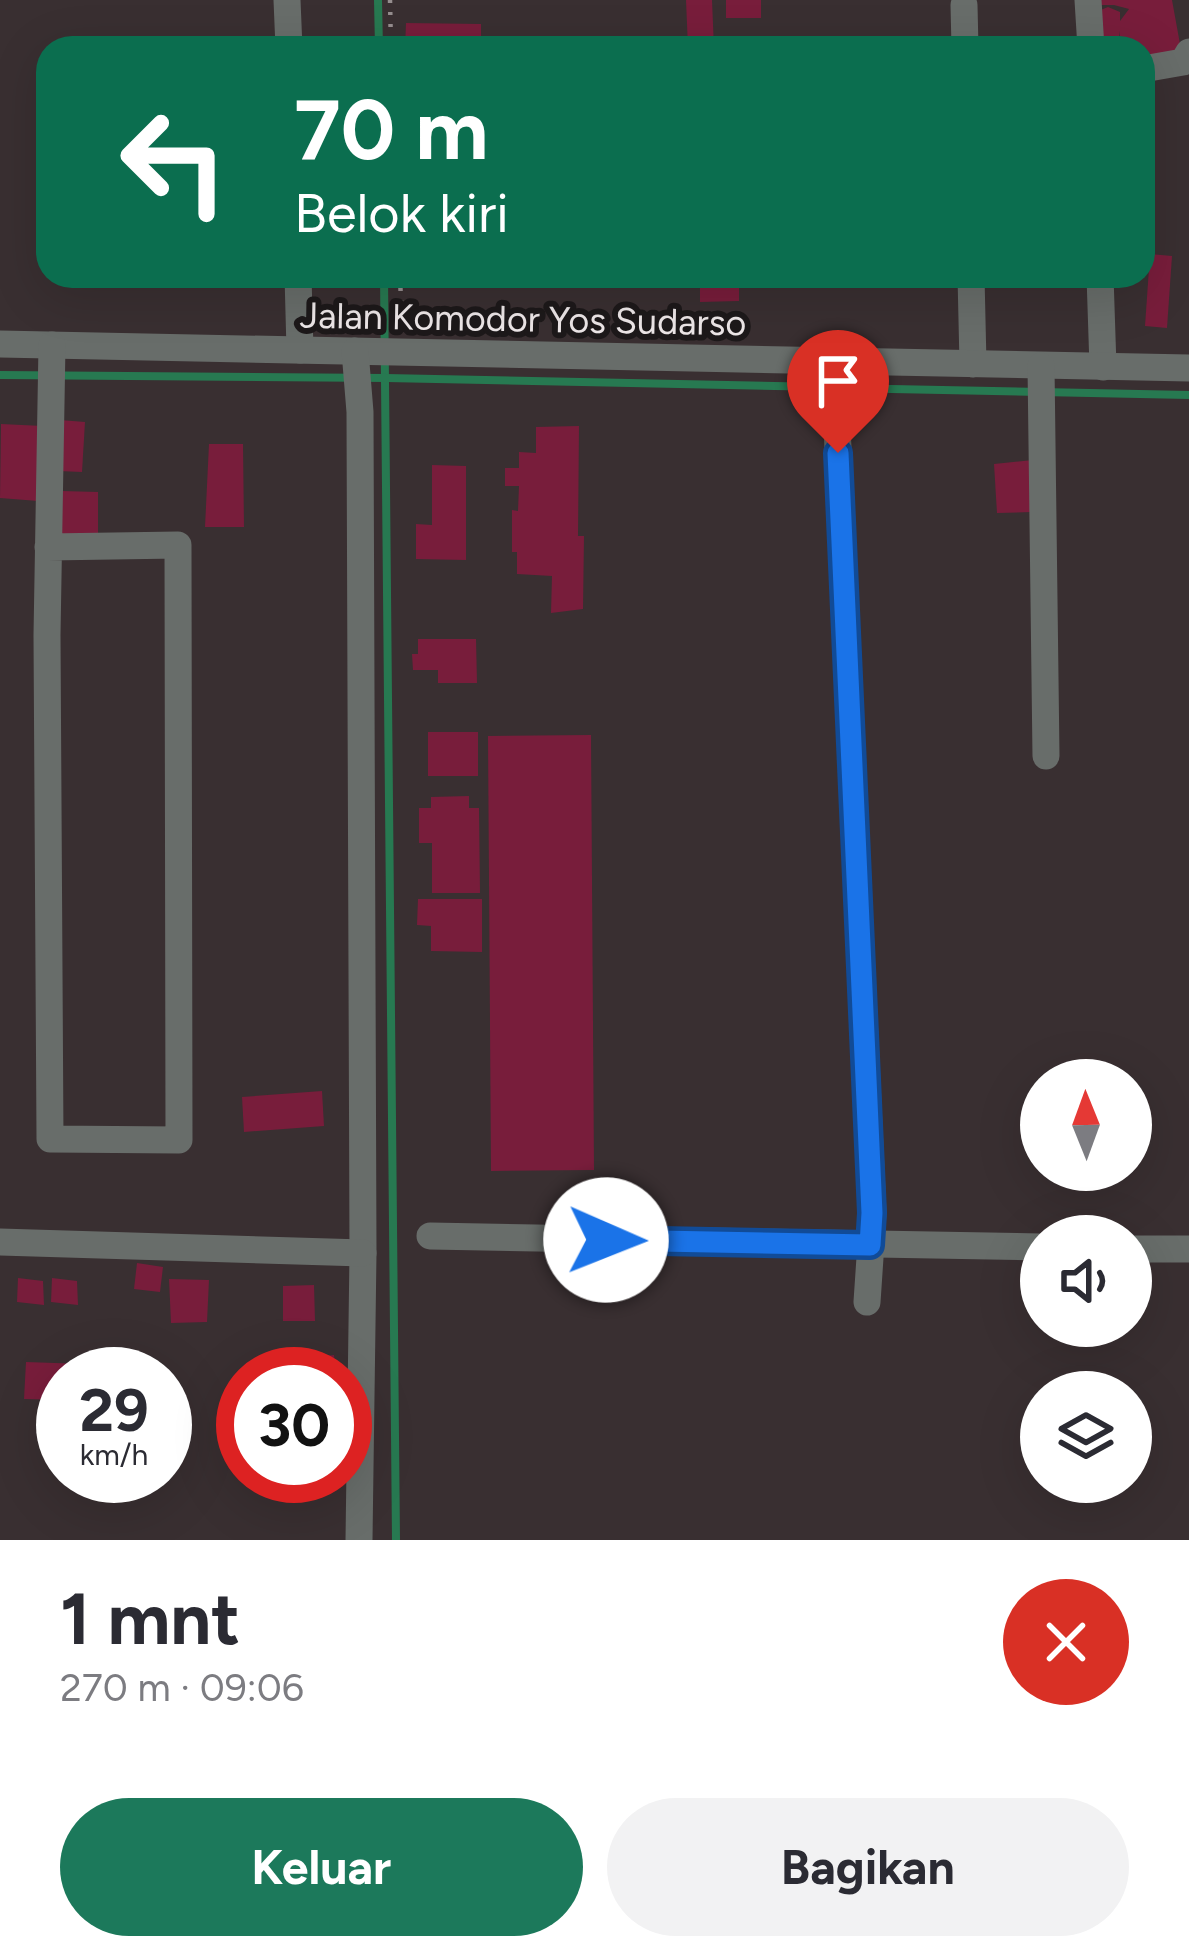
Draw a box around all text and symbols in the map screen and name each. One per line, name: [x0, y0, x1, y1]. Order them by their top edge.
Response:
text: 70 m: [294, 79, 488, 180]
icon: left: [96, 84, 252, 240]
text: Belok kiri: [294, 181, 509, 246]
street label: Jalan Komodor Yos Sudarso: [299, 294, 747, 344]
pin: [787, 330, 889, 453]
icon: arrive: [805, 348, 871, 414]
north arrow: [1020, 1059, 1152, 1191]
map controls: [1020, 1059, 1152, 1503]
position arrow: [543, 1177, 669, 1303]
button: sound: [1020, 1215, 1152, 1347]
speed limit sign: 30: [216, 1347, 372, 1503]
button: layers: [1020, 1371, 1152, 1503]
text: 29: [79, 1374, 149, 1446]
text: km/h: [80, 1436, 148, 1473]
text: 1 mnt: [60, 1576, 240, 1662]
button: close: [1003, 1579, 1129, 1705]
text: 270 m · 09:06: [60, 1664, 304, 1711]
button: Keluar: [60, 1798, 583, 1936]
button: Bagikan: [607, 1798, 1129, 1936]

